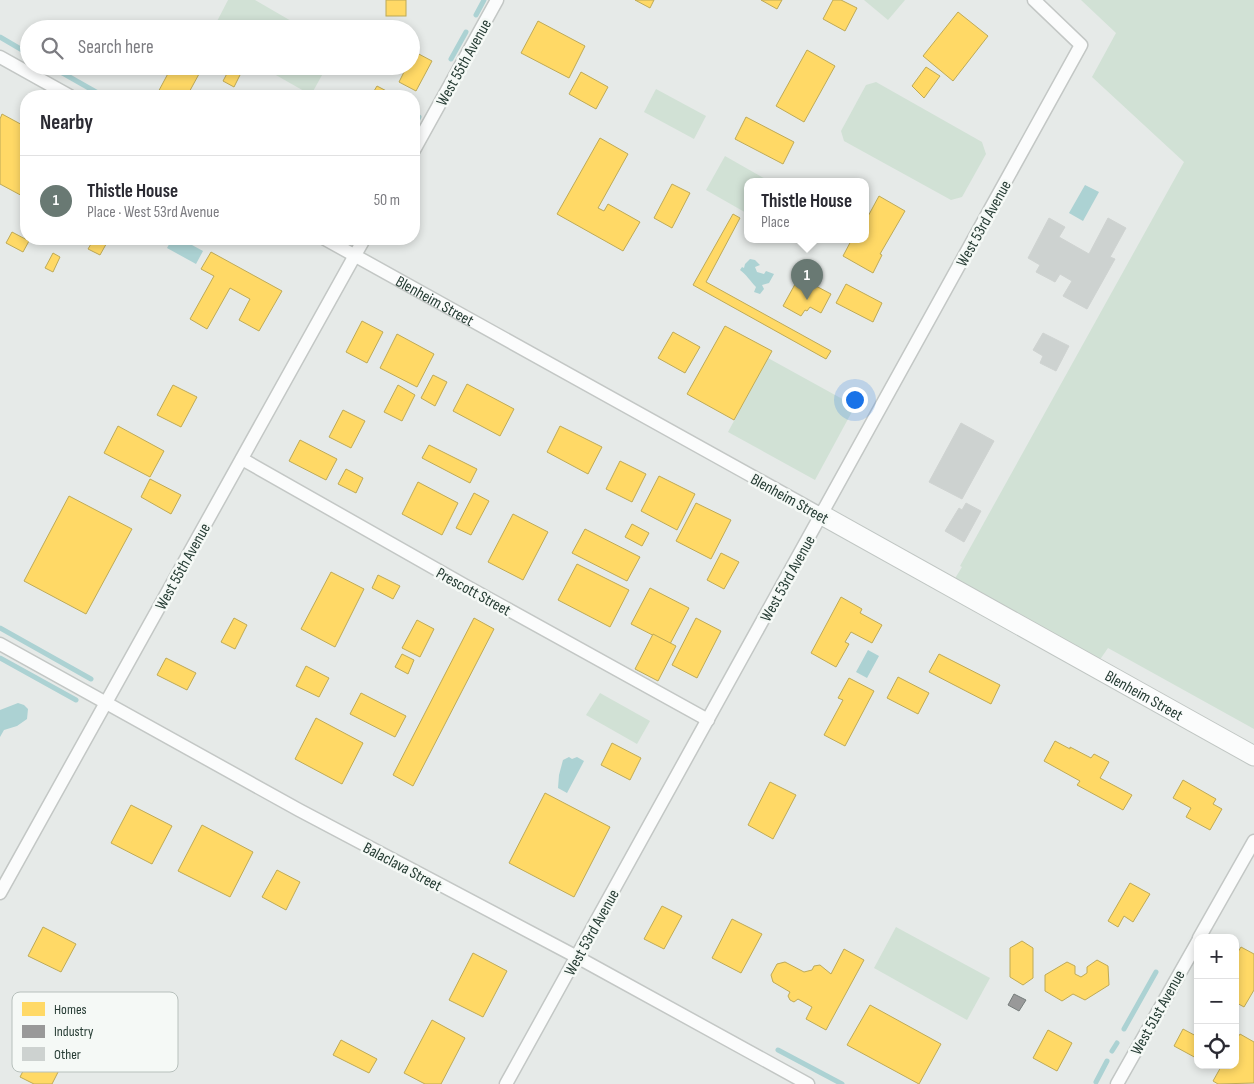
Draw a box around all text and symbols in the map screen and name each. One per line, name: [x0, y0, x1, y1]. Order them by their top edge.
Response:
street label: West 55th Avenue: [433, 16, 496, 109]
search box: [20, 20, 420, 75]
icon: search: [38, 34, 66, 62]
text: Search here: [78, 36, 154, 59]
text: Nearby: [40, 110, 93, 135]
street label: West 53rd Avenue: [953, 177, 1016, 270]
popup: [744, 178, 869, 243]
text: Thistle House: [87, 180, 178, 203]
text: Thistle House: [761, 190, 852, 213]
text: 1: [53, 191, 59, 210]
text: 50 m: [374, 191, 400, 210]
text: Place · West 53rd Avenue: [87, 203, 219, 222]
text: Place: [761, 213, 790, 232]
pin: 1: [791, 259, 823, 300]
street label: Blenheim Street: [392, 272, 477, 331]
your location: [842, 387, 868, 413]
street label: Blenheim Street: [747, 470, 832, 529]
street label: West 55th Avenue: [152, 520, 215, 613]
street label: West 53rd Avenue: [757, 532, 820, 625]
street label: Prescott Street: [433, 564, 514, 621]
street label: Blenheim Street: [1101, 667, 1186, 725]
street label: Balaclava Street: [360, 839, 445, 896]
street label: West 53rd Avenue: [561, 886, 624, 979]
map controls: [1194, 934, 1239, 1069]
button: +: [1194, 934, 1239, 979]
street label: West 51st Avenue: [1127, 967, 1189, 1058]
button: −: [1194, 979, 1239, 1024]
legend: [12, 992, 178, 1072]
text: Homes: [54, 1001, 87, 1018]
text: Industry: [54, 1023, 94, 1040]
button: locate: [1194, 1024, 1239, 1069]
text: Other: [54, 1046, 81, 1063]

